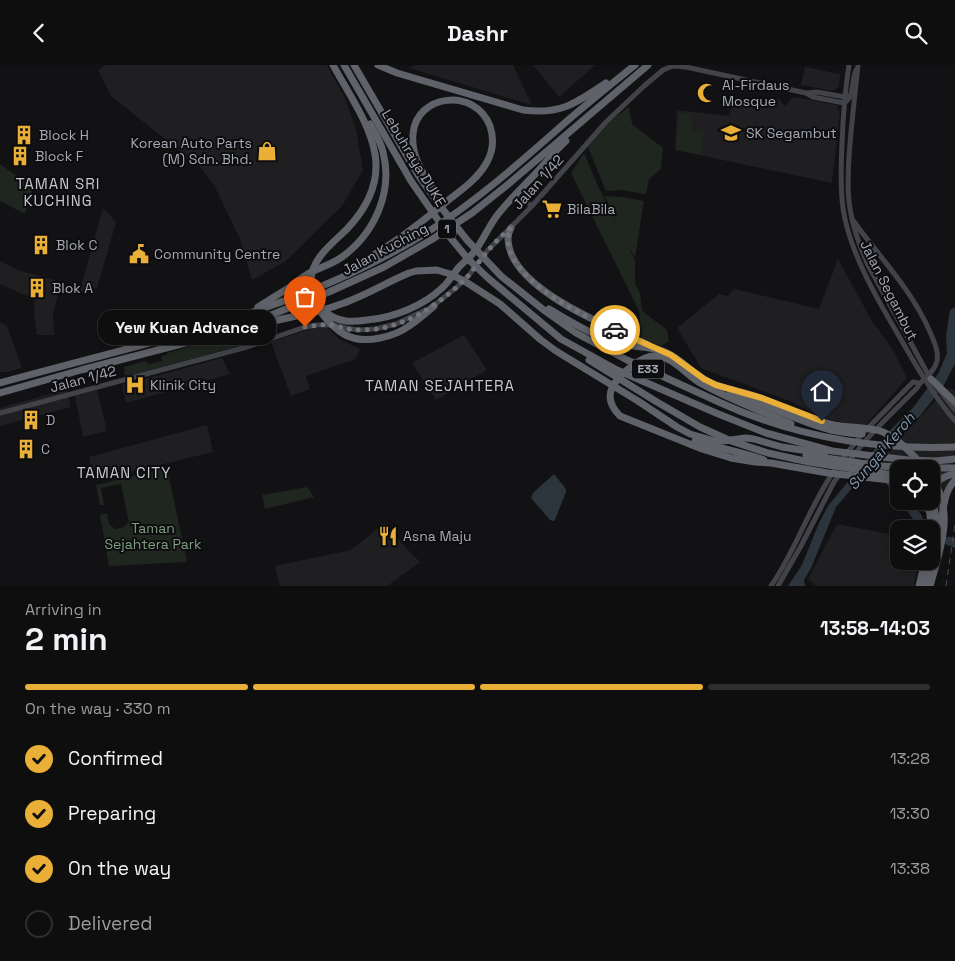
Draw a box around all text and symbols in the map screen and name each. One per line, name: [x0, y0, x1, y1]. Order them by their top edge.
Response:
icon: back: [25, 19, 53, 47]
text: Dashr: [447, 19, 508, 47]
icon: search: [902, 19, 930, 47]
place label: Al-Firdaus Mosque: [722, 76, 789, 110]
mosque icon: Al-Firdaus Mosque: [696, 82, 718, 104]
street label: Lebuhraya DUKE: [378, 106, 450, 210]
school or university icon: SK Segambut: [720, 122, 742, 144]
building icon: Block H: [13, 124, 35, 146]
place label: SK Segambut: [746, 124, 837, 142]
place label: Block H: [39, 126, 89, 144]
place label: Korean Auto Parts (M) Sdn. Bhd.: [131, 134, 252, 168]
shop icon: Korean Auto Parts (M) Sdn. Bhd.: [256, 140, 278, 162]
building icon: Block F: [9, 145, 31, 167]
place label: Block F: [35, 147, 84, 165]
street label: Jalan 1/42: [509, 151, 567, 213]
district label: TAMAN SRI KUCHING: [16, 174, 100, 210]
supermarket icon: BilaBila: [541, 198, 563, 220]
place label: BilaBila: [567, 200, 615, 218]
street label: Jalan Kuching: [339, 219, 431, 279]
road number: 1: [438, 219, 456, 238]
building icon: Blok C: [30, 234, 52, 256]
place label: Blok C: [56, 236, 97, 254]
street label: Jalan Segambut: [856, 237, 922, 343]
public building icon: Community Centre: [128, 243, 150, 265]
place label: Community Centre: [154, 245, 280, 263]
pin: [284, 276, 326, 327]
building icon: Blok A: [26, 277, 48, 299]
place label: Blok A: [52, 279, 93, 297]
icon: bag: [291, 283, 319, 311]
courier: [590, 305, 640, 355]
callout: Yew Kuan Advance: [98, 309, 275, 345]
icon: car: [601, 316, 629, 344]
text: Yew Kuan Advance: [115, 317, 259, 338]
road number: E33: [632, 359, 664, 379]
street label: Jalan 1/42: [48, 362, 118, 396]
pin: [801, 370, 843, 421]
hospital icon: Klinik City: [124, 374, 146, 396]
place label: Klinik City: [150, 376, 216, 394]
district label: TAMAN SEJAHTERA: [365, 376, 515, 395]
icon: home: [808, 377, 836, 405]
water label: Sungai Keroh: [843, 408, 919, 493]
building icon: D: [20, 409, 42, 431]
place label: D: [46, 411, 55, 429]
building icon: C: [15, 438, 37, 460]
place label: C: [41, 440, 50, 458]
map controls: [890, 460, 940, 570]
button: locate: [890, 460, 940, 510]
district label: TAMAN CITY: [77, 463, 171, 482]
park label: Taman Sejahtera Park: [104, 519, 202, 553]
button: layers: [890, 520, 940, 570]
restaurant icon: Asna Maju: [377, 525, 399, 547]
place label: Asna Maju: [403, 527, 472, 545]
text: Arriving in: [25, 599, 102, 620]
text: 13:58–14:03: [820, 616, 930, 641]
text: 2 min: [25, 619, 108, 659]
text: On the way · 330 m: [25, 698, 171, 719]
icon: check: [25, 745, 53, 773]
text: Confirmed: [68, 746, 163, 771]
text: 13:28: [890, 748, 930, 769]
icon: check: [25, 800, 53, 828]
text: Preparing: [68, 801, 156, 826]
text: 13:30: [890, 803, 930, 824]
icon: check: [25, 855, 53, 883]
text: On the way: [68, 856, 171, 881]
text: 13:38: [890, 858, 930, 879]
text: Delivered: [68, 911, 153, 936]

